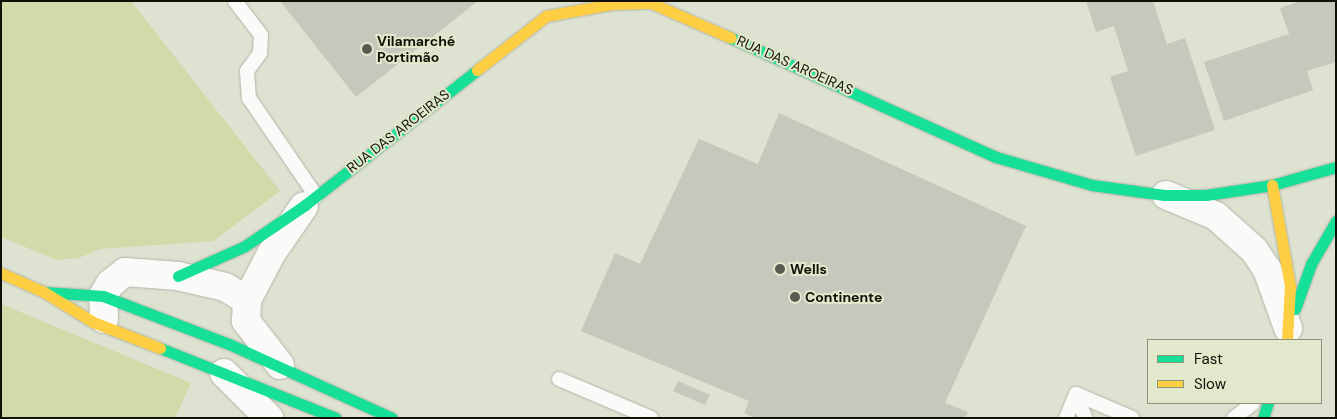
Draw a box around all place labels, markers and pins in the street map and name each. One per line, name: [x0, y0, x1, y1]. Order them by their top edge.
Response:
place label: Vilamarché Portimão: [377, 33, 455, 65]
marker: Vilamarché Portimão: [361, 43, 373, 55]
place label: Wells: [790, 261, 827, 277]
marker: Wells: [774, 263, 786, 275]
place label: Continente: [805, 289, 882, 305]
marker: Continente: [789, 291, 801, 303]

